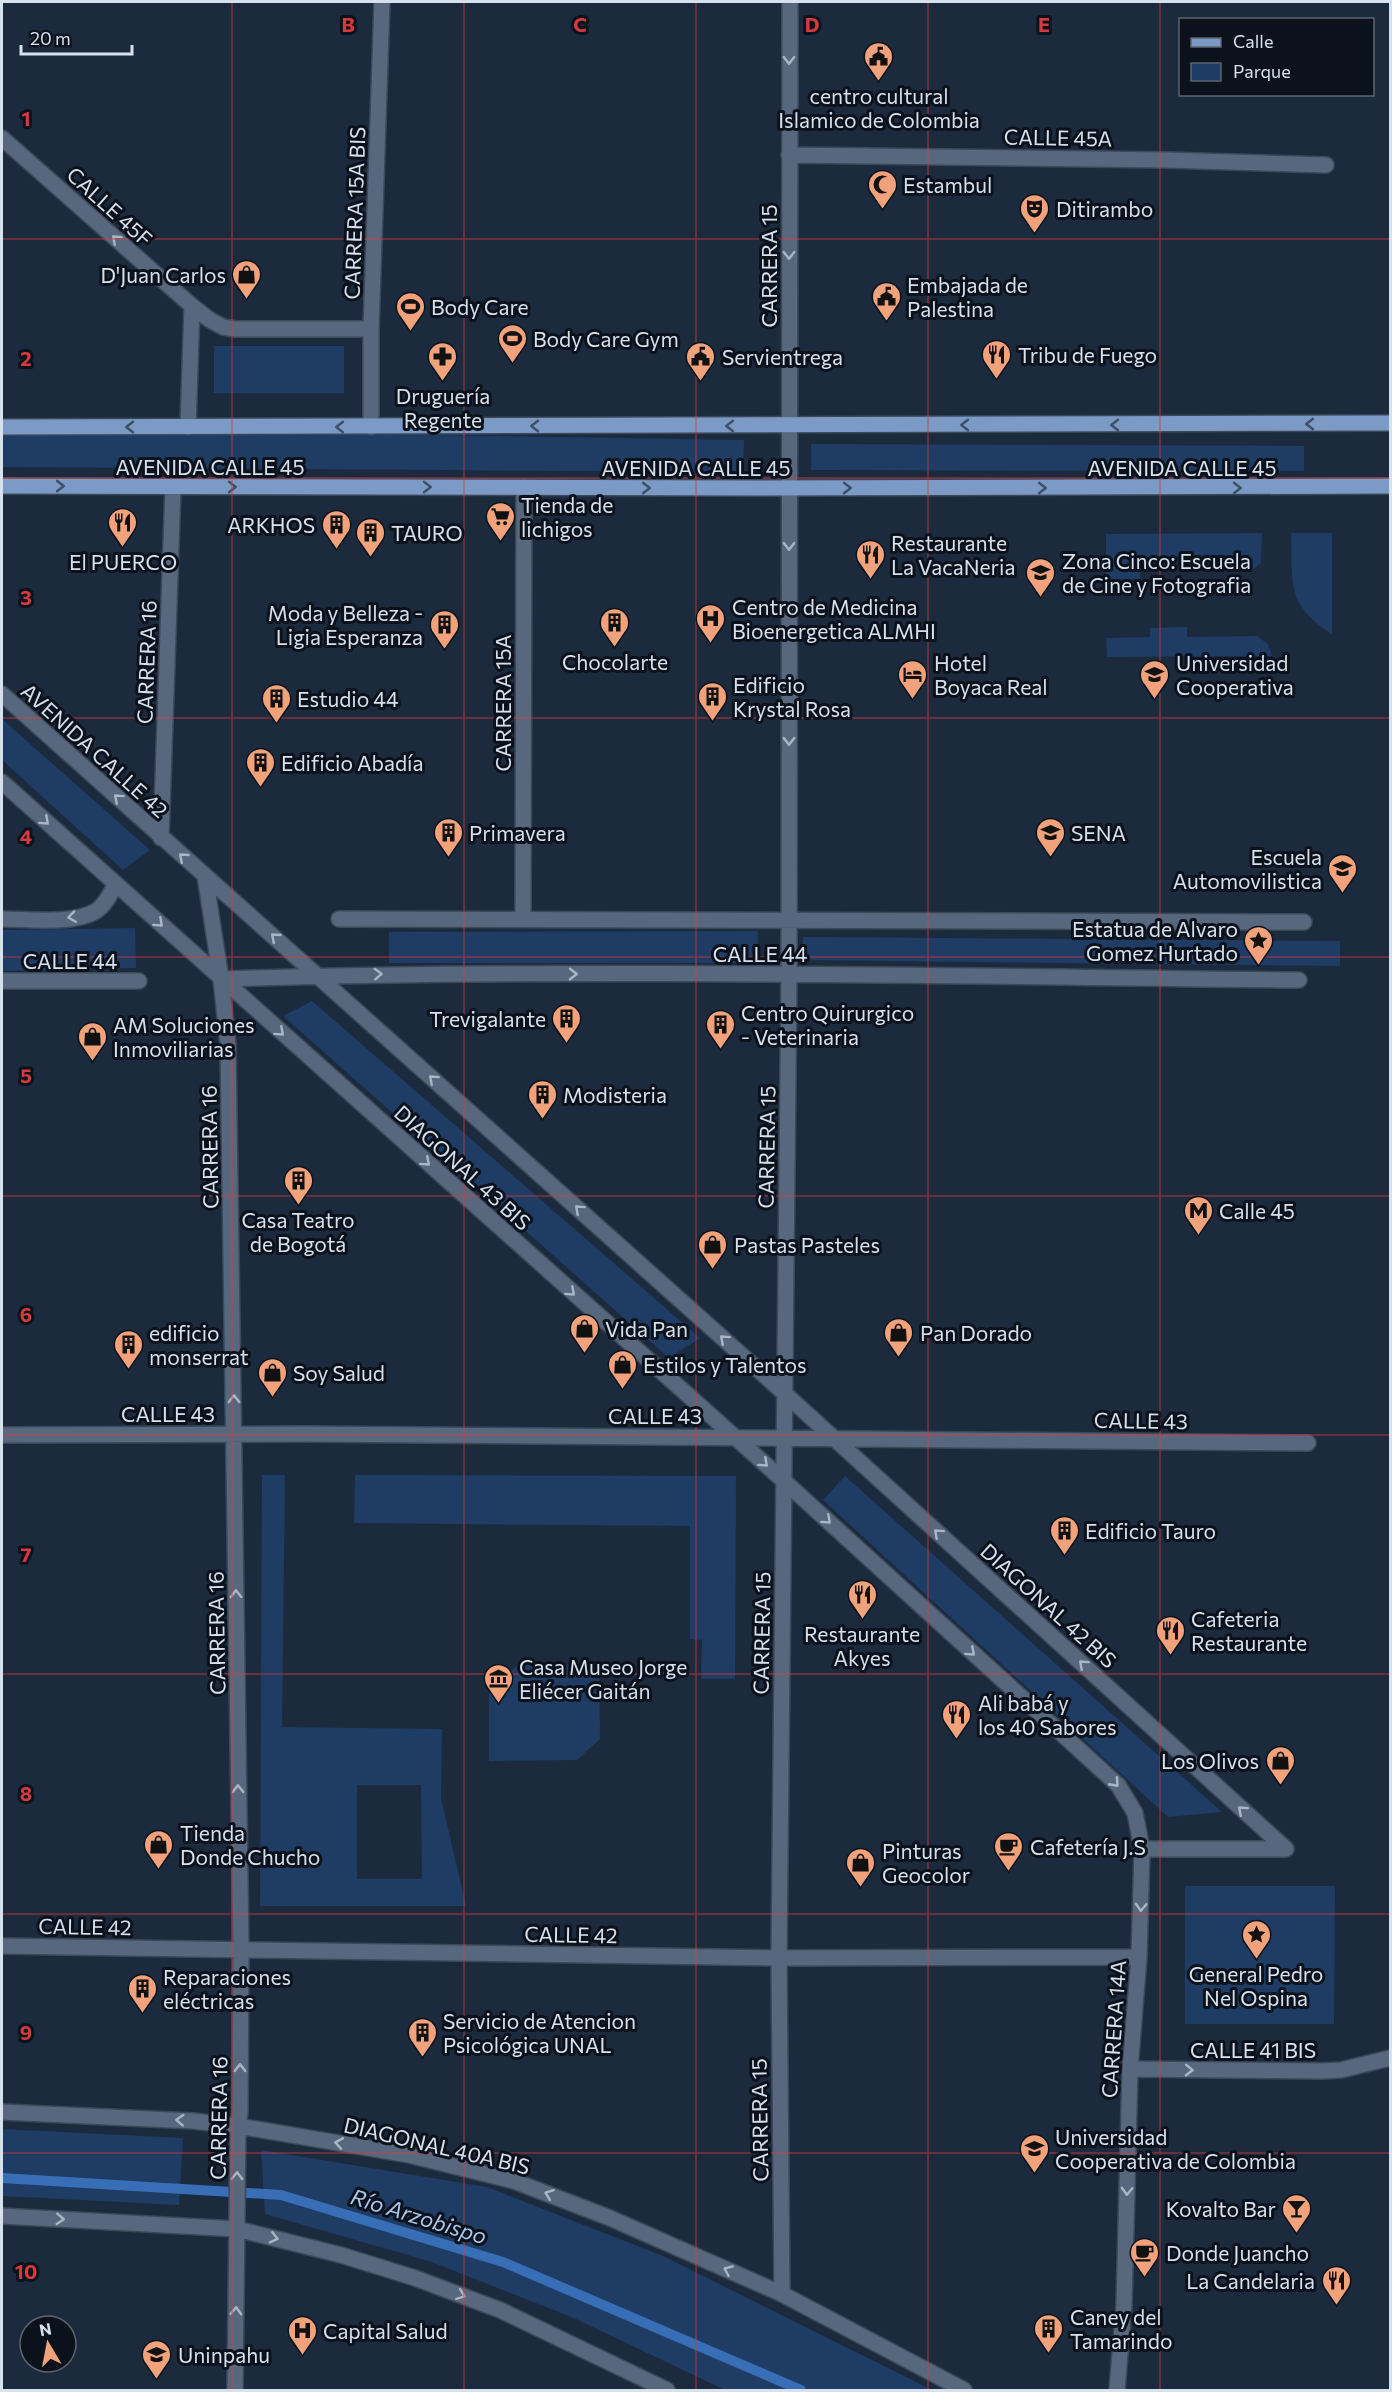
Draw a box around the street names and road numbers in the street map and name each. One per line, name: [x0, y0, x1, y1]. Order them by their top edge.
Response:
street label: CALLE 45A: [1004, 124, 1112, 150]
street label: CARRERA 15A BIS: [338, 126, 370, 300]
street label: CALLE 45F: [62, 161, 158, 251]
street label: CARRERA 15: [756, 204, 781, 328]
street label: AVENIDA CALLE 45: [116, 454, 304, 479]
street label: AVENIDA CALLE 45: [602, 455, 790, 480]
street label: AVENIDA CALLE 45: [1088, 455, 1276, 480]
street label: CARRERA 16: [131, 600, 161, 724]
street label: CARRERA 15A: [490, 634, 515, 772]
street label: AVENIDA CALLE 42: [17, 678, 173, 822]
street label: CALLE 44: [713, 941, 808, 966]
street label: CALLE 44: [23, 948, 118, 973]
street label: CARRERA 16: [195, 1085, 223, 1209]
street label: CARRERA 15: [752, 1085, 780, 1209]
street label: DIAGONAL 43 BIS: [390, 1099, 536, 1235]
street label: CALLE 43: [121, 1401, 215, 1426]
street label: CALLE 43: [608, 1403, 702, 1428]
street label: CALLE 43: [1094, 1407, 1188, 1433]
street label: DIAGONAL 42 BIS: [976, 1538, 1122, 1672]
street label: CARRERA 16: [202, 1571, 230, 1695]
street label: CARRERA 15: [747, 1571, 775, 1695]
street label: CALLE 42: [38, 1913, 132, 1939]
street label: CALLE 42: [524, 1921, 618, 1947]
street label: CARRERA 14A: [1096, 1959, 1130, 2099]
street label: CALLE 41 BIS: [1190, 2037, 1316, 2062]
street label: CARRERA 16: [204, 2056, 232, 2180]
street label: CARRERA 15: [745, 2058, 773, 2182]
street label: DIAGONAL 40A BIS: [342, 2111, 532, 2179]

